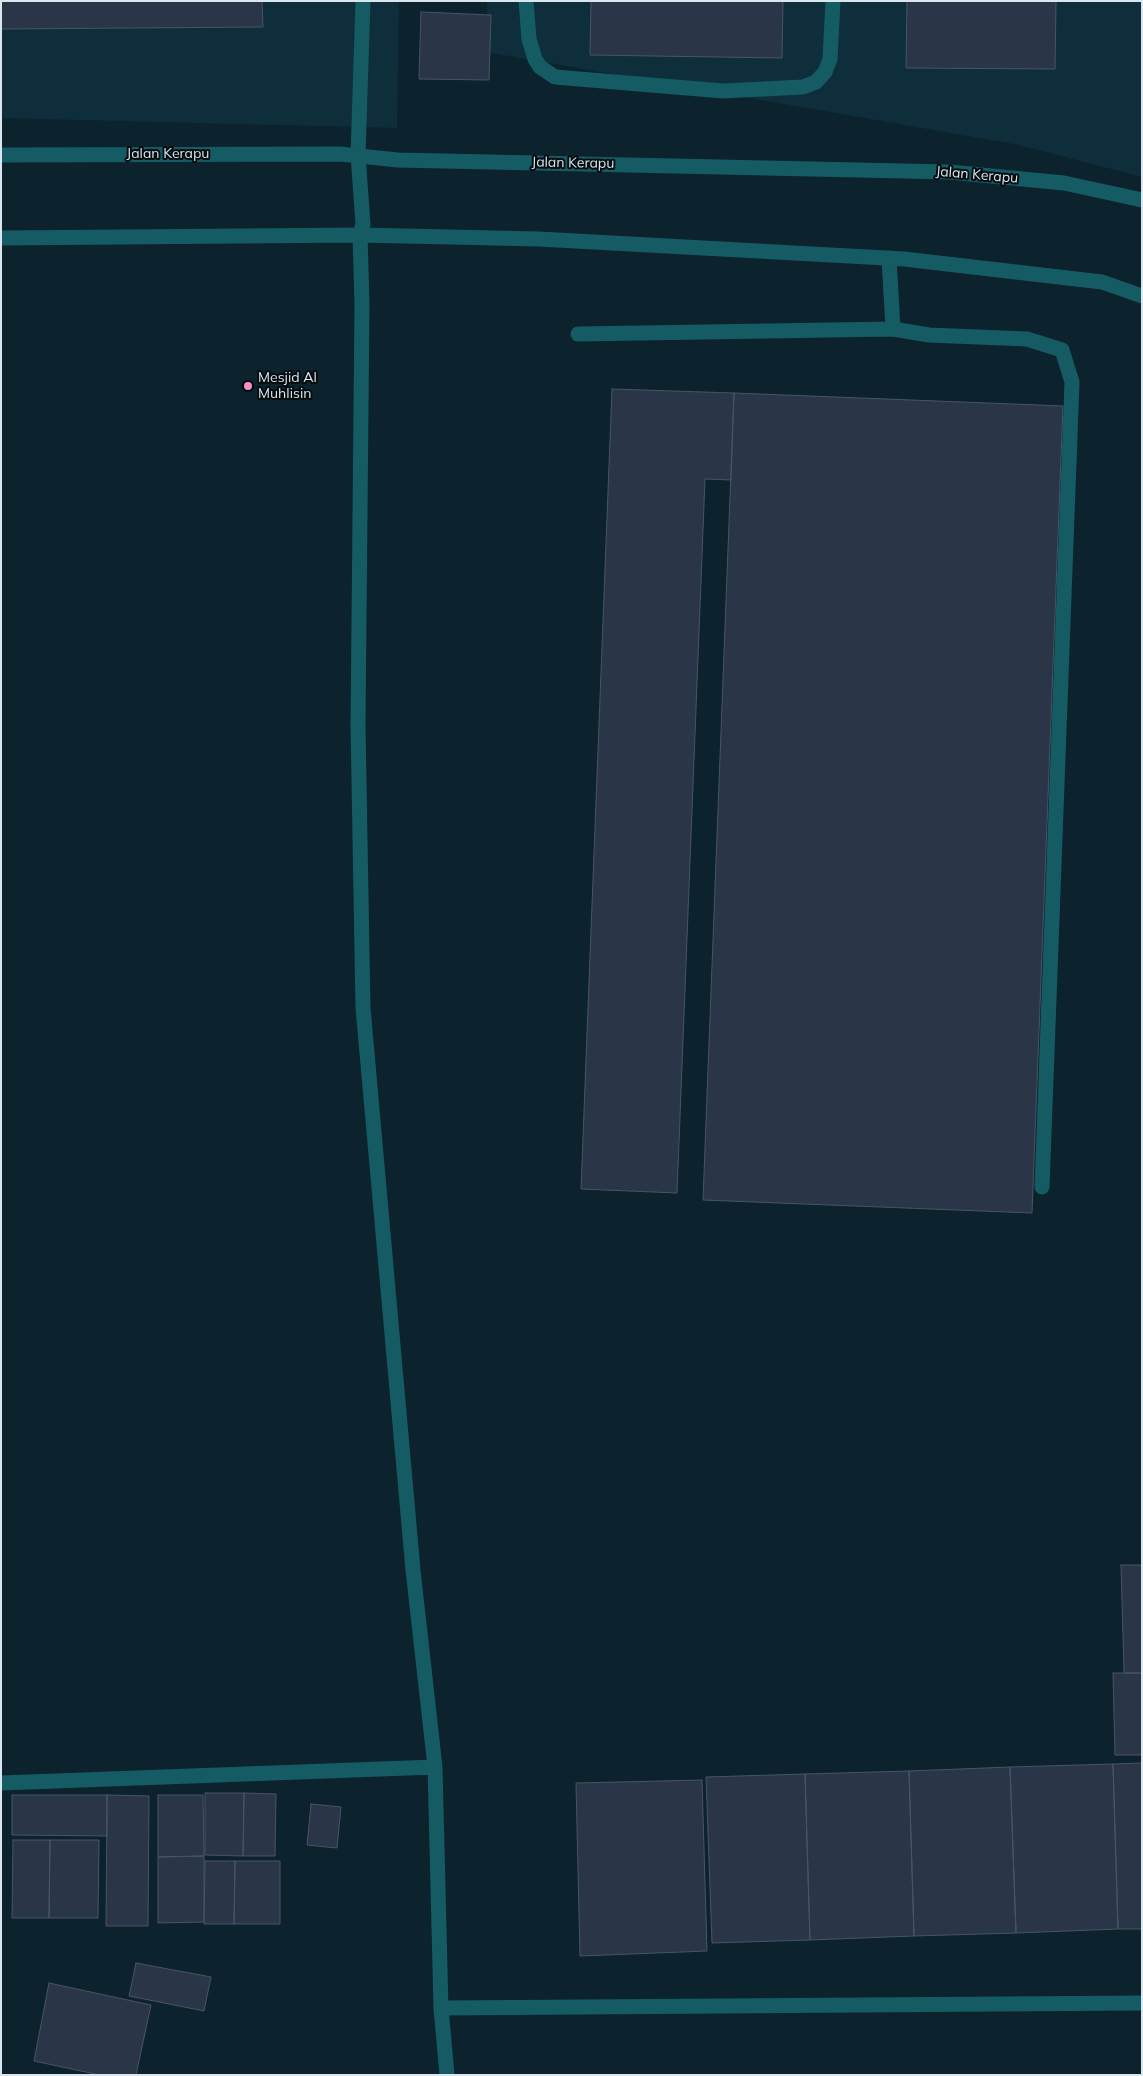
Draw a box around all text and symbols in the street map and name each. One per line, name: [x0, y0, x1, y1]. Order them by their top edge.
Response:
street label: Jalan Kerapu: [127, 146, 209, 162]
street label: Jalan Kerapu: [531, 154, 615, 172]
street label: Jalan Kerapu: [935, 163, 1019, 187]
place label: Mesjid Al Muhlisin: [258, 370, 317, 402]
marker: Mesjid Al Muhlisin: [242, 380, 254, 392]

